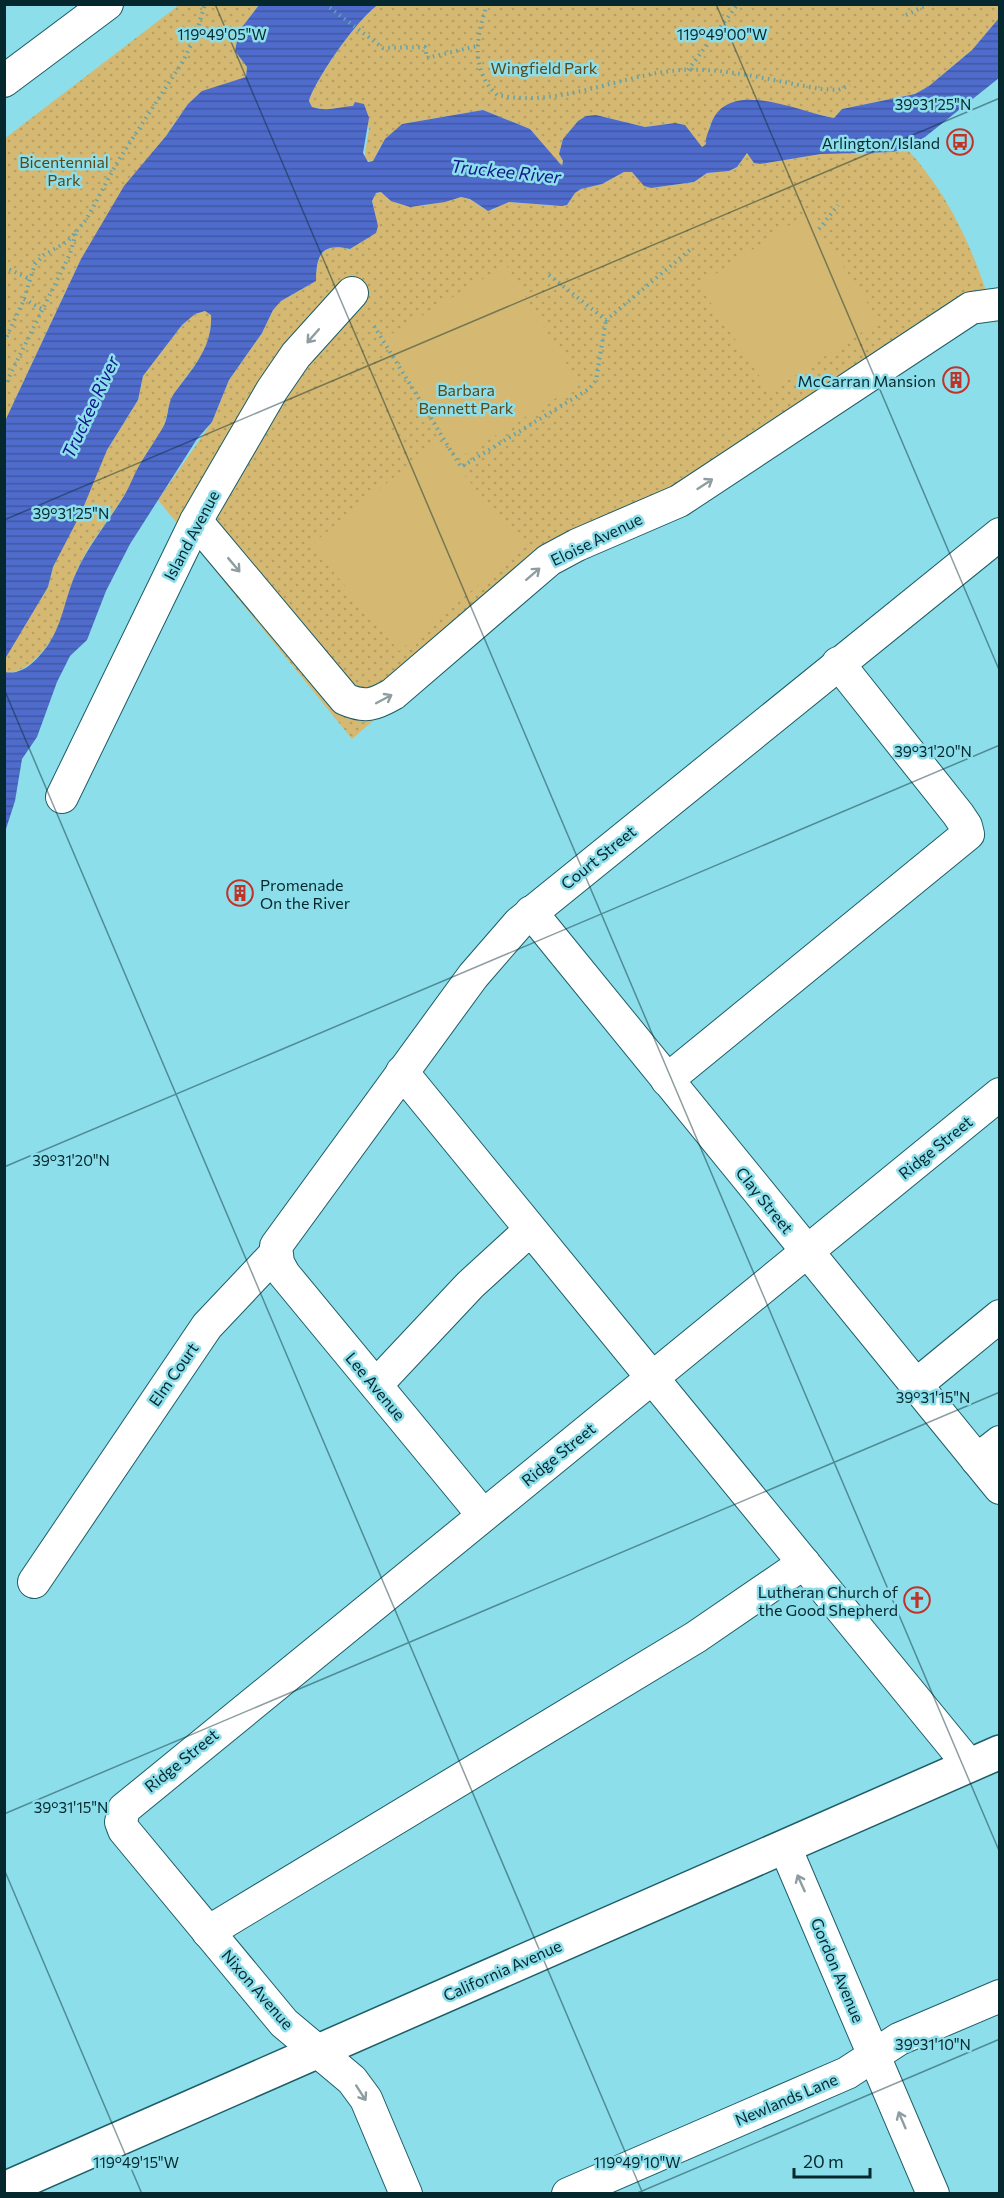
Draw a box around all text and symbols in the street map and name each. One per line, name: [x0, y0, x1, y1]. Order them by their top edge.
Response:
text: 119°49'05"W: [177, 25, 267, 43]
text: 119°49'00"W: [677, 25, 767, 43]
park label: Wingfield Park: [491, 58, 598, 77]
text: 39°31'25"N: [895, 95, 971, 113]
bus stop icon: Arlington/Island: [945, 127, 975, 157]
place label: Arlington/Island: [822, 133, 940, 152]
park label: Bicentennial Park: [19, 152, 109, 189]
water label: Truckee River: [450, 154, 563, 188]
one-way arrow: [306, 328, 320, 343]
water label: Truckee River: [57, 352, 124, 462]
building icon: McCarran Mansion: [941, 365, 971, 395]
place label: McCarran Mansion: [797, 371, 936, 390]
park label: Barbara Bennett Park: [418, 380, 514, 417]
one-way arrow: [696, 478, 713, 490]
street label: Island Avenue: [159, 487, 223, 583]
text: 39°31'25"N: [33, 504, 109, 522]
street label: Eloise Avenue: [547, 509, 645, 569]
one-way arrow: [227, 557, 240, 573]
one-way arrow: [525, 567, 540, 581]
one-way arrow: [375, 693, 392, 705]
text: 39°31'20"N: [894, 742, 972, 760]
street label: Court Street: [557, 821, 640, 893]
place label: Promenade On the River: [260, 875, 351, 912]
building icon: Promenade On the River: [225, 878, 255, 908]
street label: Ridge Street: [894, 1111, 976, 1182]
text: 39°31'20"N: [32, 1151, 110, 1169]
street label: Clay Street: [733, 1163, 798, 1237]
street label: Elm Court: [144, 1338, 202, 1409]
street label: Lee Avenue: [342, 1348, 410, 1424]
text: 39°31'15"N: [896, 1388, 970, 1406]
street label: Ridge Street: [517, 1418, 599, 1489]
place label: Lutheran Church of the Good Shepherd: [758, 1582, 899, 1619]
church icon: Lutheran Church of the Good Shepherd: [902, 1585, 932, 1615]
street label: Ridge Street: [140, 1724, 222, 1795]
text: 39°31'15"N: [34, 1798, 108, 1816]
one-way arrow: [795, 1874, 806, 1892]
street label: Gordon Avenue: [807, 1915, 869, 2025]
street label: California Avenue: [440, 1935, 564, 2005]
street label: Nixon Avenue: [218, 1945, 298, 2033]
text: 39°31'10"N: [895, 2035, 971, 2053]
street label: Newlands Lane: [732, 2069, 840, 2129]
one-way arrow: [355, 2085, 368, 2102]
one-way arrow: [896, 2112, 907, 2130]
scale bar: [794, 2141, 870, 2179]
text: 20 m: [803, 2150, 844, 2172]
text: 119°49'15"W: [93, 2153, 179, 2171]
text: 119°49'10"W: [593, 2153, 681, 2171]

